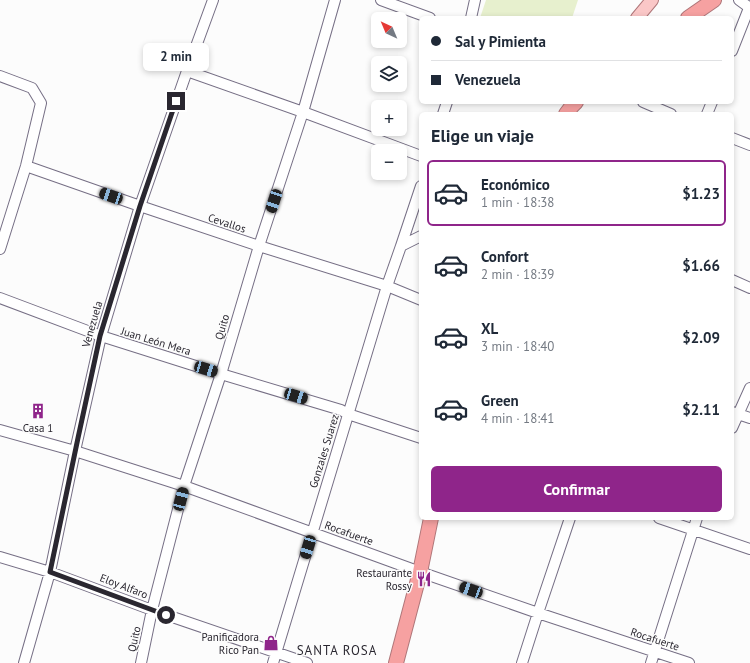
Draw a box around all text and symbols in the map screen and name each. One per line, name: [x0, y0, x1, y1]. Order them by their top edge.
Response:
north arrow: [371, 12, 407, 48]
map controls: [371, 12, 407, 180]
text: Sal y Pimienta: [455, 32, 546, 51]
callout: 2 min: [143, 43, 209, 71]
text: 2 min: [160, 48, 192, 65]
button: layers: [371, 56, 407, 92]
text: Venezuela: [455, 70, 521, 89]
route end: [167, 92, 185, 110]
button: +: [371, 100, 407, 136]
text: Elige un viaje: [431, 124, 534, 147]
button: −: [371, 144, 407, 180]
icon: car: [433, 175, 469, 211]
text: Económico: [481, 175, 550, 194]
text: $1.23: [682, 184, 720, 203]
car: [98, 186, 124, 206]
car: [265, 188, 283, 214]
text: 1 min · 18:38: [481, 194, 554, 211]
street label: Cevallos: [206, 210, 248, 236]
icon: car: [433, 247, 469, 283]
text: Confort: [481, 247, 529, 266]
text: $1.66: [682, 256, 720, 275]
text: 2 min · 18:39: [481, 266, 554, 283]
street label: Venezuela: [78, 299, 105, 350]
street label: Quito: [212, 313, 232, 341]
icon: car: [433, 319, 469, 355]
text: XL: [481, 319, 498, 338]
street label: Juan León Mera: [118, 323, 193, 358]
text: $2.09: [682, 328, 720, 347]
text: 3 min · 18:40: [481, 338, 554, 355]
car: [193, 360, 219, 378]
car: [283, 387, 309, 405]
icon: car: [433, 391, 469, 427]
text: Green: [481, 391, 519, 410]
text: $2.11: [682, 400, 720, 419]
building icon: Casa 1: [29, 402, 47, 420]
text: 4 min · 18:41: [481, 410, 554, 427]
street label: Gonzales Suarez: [306, 412, 342, 490]
place label: Casa 1: [23, 421, 53, 435]
button: Confirmar: [431, 466, 722, 512]
car: [172, 486, 190, 512]
street label: Rocafuerte: [323, 518, 376, 548]
car: [299, 534, 317, 560]
place label: Restaurante Rossy: [356, 566, 413, 593]
street label: Eloy Alfaro: [98, 570, 150, 602]
restaurant icon: Restaurante Rossy: [415, 570, 433, 588]
car: [458, 580, 484, 600]
route start: [157, 606, 175, 624]
street label: Quito: [124, 625, 144, 653]
street label: Rocafuerte: [629, 625, 682, 654]
place label: Panificadora Rico Pan: [201, 630, 259, 657]
shop icon: Panificadora Rico Pan: [262, 634, 280, 652]
district label: SANTA ROSA: [297, 642, 377, 659]

